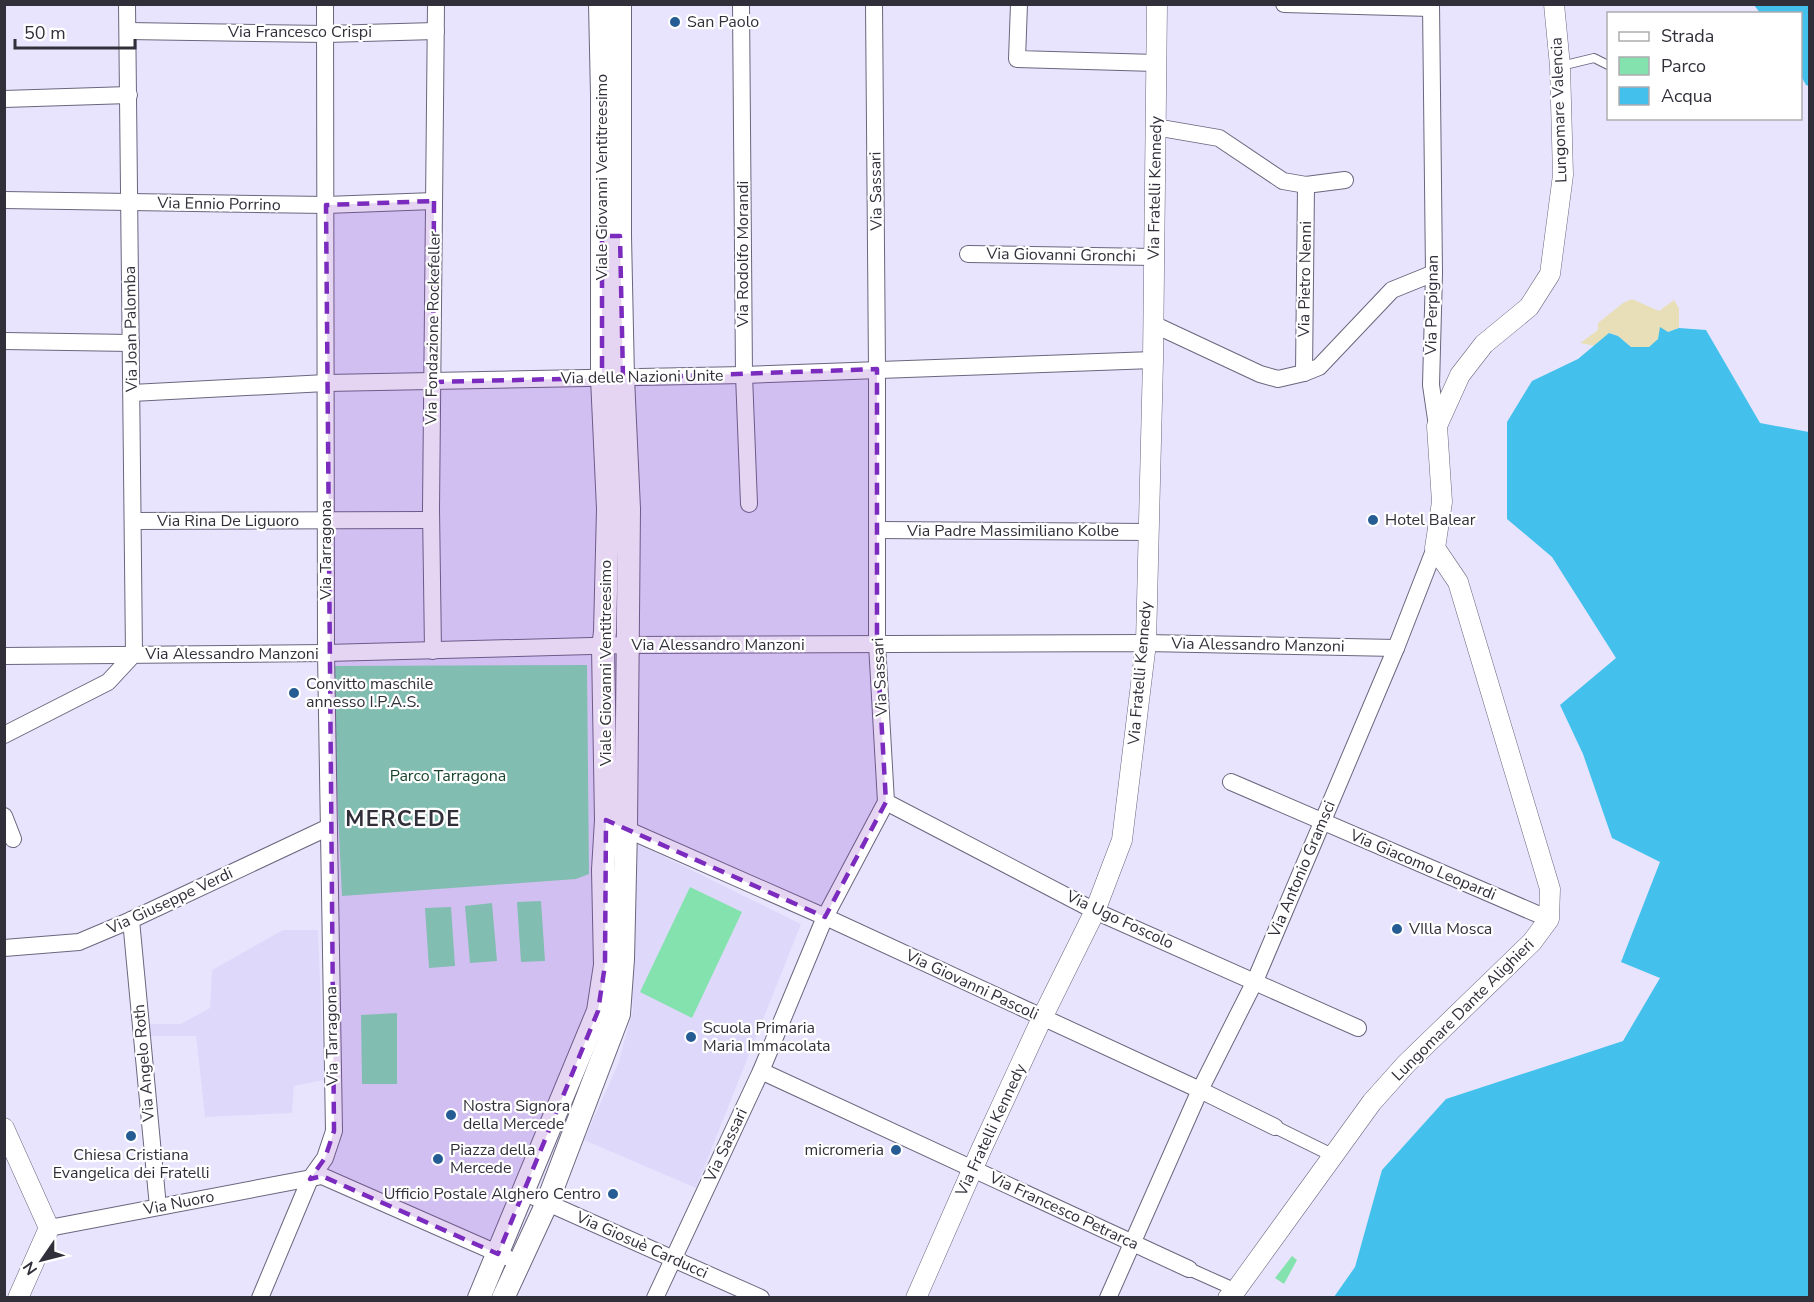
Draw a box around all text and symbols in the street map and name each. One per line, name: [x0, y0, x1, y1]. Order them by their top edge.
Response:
place label: San Paolo: [687, 11, 759, 33]
scale bar: [15, 12, 135, 50]
legend: [1607, 12, 1802, 120]
marker: San Paolo: [668, 15, 682, 29]
text: 50 m: [24, 21, 66, 45]
street label: Via Francesco Crispi: [227, 21, 372, 43]
text: Strada: [1661, 24, 1714, 48]
street label: Lungomare Valencia: [1545, 37, 1573, 183]
text: Parco: [1661, 54, 1706, 78]
street label: Viale Giovanni Ventitreesimo: [591, 74, 613, 281]
text: Acqua: [1661, 84, 1712, 108]
street label: Via Fratelli Kennedy: [1143, 115, 1167, 261]
street label: Via Sassari: [864, 151, 888, 232]
street label: Via Rodolfo Morandi: [732, 181, 754, 328]
street label: Via Ennio Porrino: [156, 192, 281, 216]
street label: Via Pietro Nenni: [1293, 221, 1317, 338]
street label: Via Fondazione Rockefeller: [420, 231, 446, 426]
street label: Via Giovanni Gronchi: [985, 243, 1136, 267]
street label: Via Perpignan: [1420, 255, 1444, 356]
street label: Via Joan Palomba: [119, 266, 143, 393]
street label: Via delle Nazioni Unite: [559, 365, 724, 389]
street label: Via Tarragona: [315, 500, 337, 601]
place label: Hotel Balear: [1385, 509, 1476, 531]
street label: Via Rina De Liguoro: [156, 510, 299, 532]
marker: Hotel Balear: [1366, 513, 1380, 527]
street label: Via Padre Massimiliano Kolbe: [906, 520, 1119, 542]
street label: Viale Giovanni Ventitreesimo: [595, 560, 617, 767]
street label: Via Fratelli Kennedy: [1123, 600, 1157, 747]
street label: Via Alessandro Manzoni: [1170, 632, 1345, 658]
street label: Via Alessandro Manzoni: [630, 634, 805, 656]
street label: Via Sassari: [867, 637, 893, 718]
street label: Via Alessandro Manzoni: [144, 643, 319, 665]
place label: Convitto maschile annesso I.P.A.S.: [306, 673, 433, 713]
marker: Convitto maschile annesso I.P.A.S.: [287, 686, 301, 700]
park label: Parco Tarragona: [390, 765, 506, 787]
street label: Via Antonio Gramsci: [1263, 797, 1341, 942]
district label: MERCEDE: [345, 804, 461, 834]
street label: Via Giacomo Leopardi: [1346, 824, 1499, 906]
street label: Via Giuseppe Verdi: [103, 862, 236, 940]
street label: Via Ugo Foscolo: [1062, 885, 1177, 955]
place label: VIlla Mosca: [1408, 918, 1492, 940]
marker: VIlla Mosca: [1390, 922, 1404, 936]
street label: Lungomare Dante Alighieri: [1387, 934, 1539, 1086]
street label: Via Giovanni Pascoli: [901, 944, 1042, 1026]
street label: Via Tarragona: [320, 986, 344, 1087]
street label: Via Angelo Roth: [128, 1003, 160, 1124]
place label: Scuola Primaria Maria Immacolata: [703, 1017, 831, 1057]
marker: Scuola Primaria Maria Immacolata: [684, 1030, 698, 1044]
street label: Via Fratelli Kennedy: [950, 1059, 1032, 1201]
place label: Nostra Signora della Mercede: [463, 1095, 570, 1135]
street label: Via Sassari: [699, 1105, 753, 1186]
marker: Nostra Signora della Mercede: [444, 1108, 458, 1122]
marker: Chiesa Cristiana Evangelica dei Fratelli: [124, 1129, 138, 1143]
place label: Piazza della Mercede: [450, 1139, 535, 1179]
place label: micromeria: [805, 1139, 884, 1161]
marker: micromeria: [889, 1143, 903, 1157]
place label: Chiesa Cristiana Evangelica dei Fratelli: [53, 1144, 209, 1184]
marker: Piazza della Mercede: [431, 1152, 445, 1166]
street label: Via Francesco Petrarca: [985, 1166, 1142, 1255]
place label: Ufficio Postale Alghero Centro: [384, 1183, 601, 1205]
street label: Via Nuoro: [141, 1185, 216, 1221]
marker: Ufficio Postale Alghero Centro: [606, 1187, 620, 1201]
street label: Via Giosuè Carducci: [572, 1206, 711, 1284]
north arrow: [12, 1230, 72, 1290]
text: N: [18, 1257, 43, 1279]

